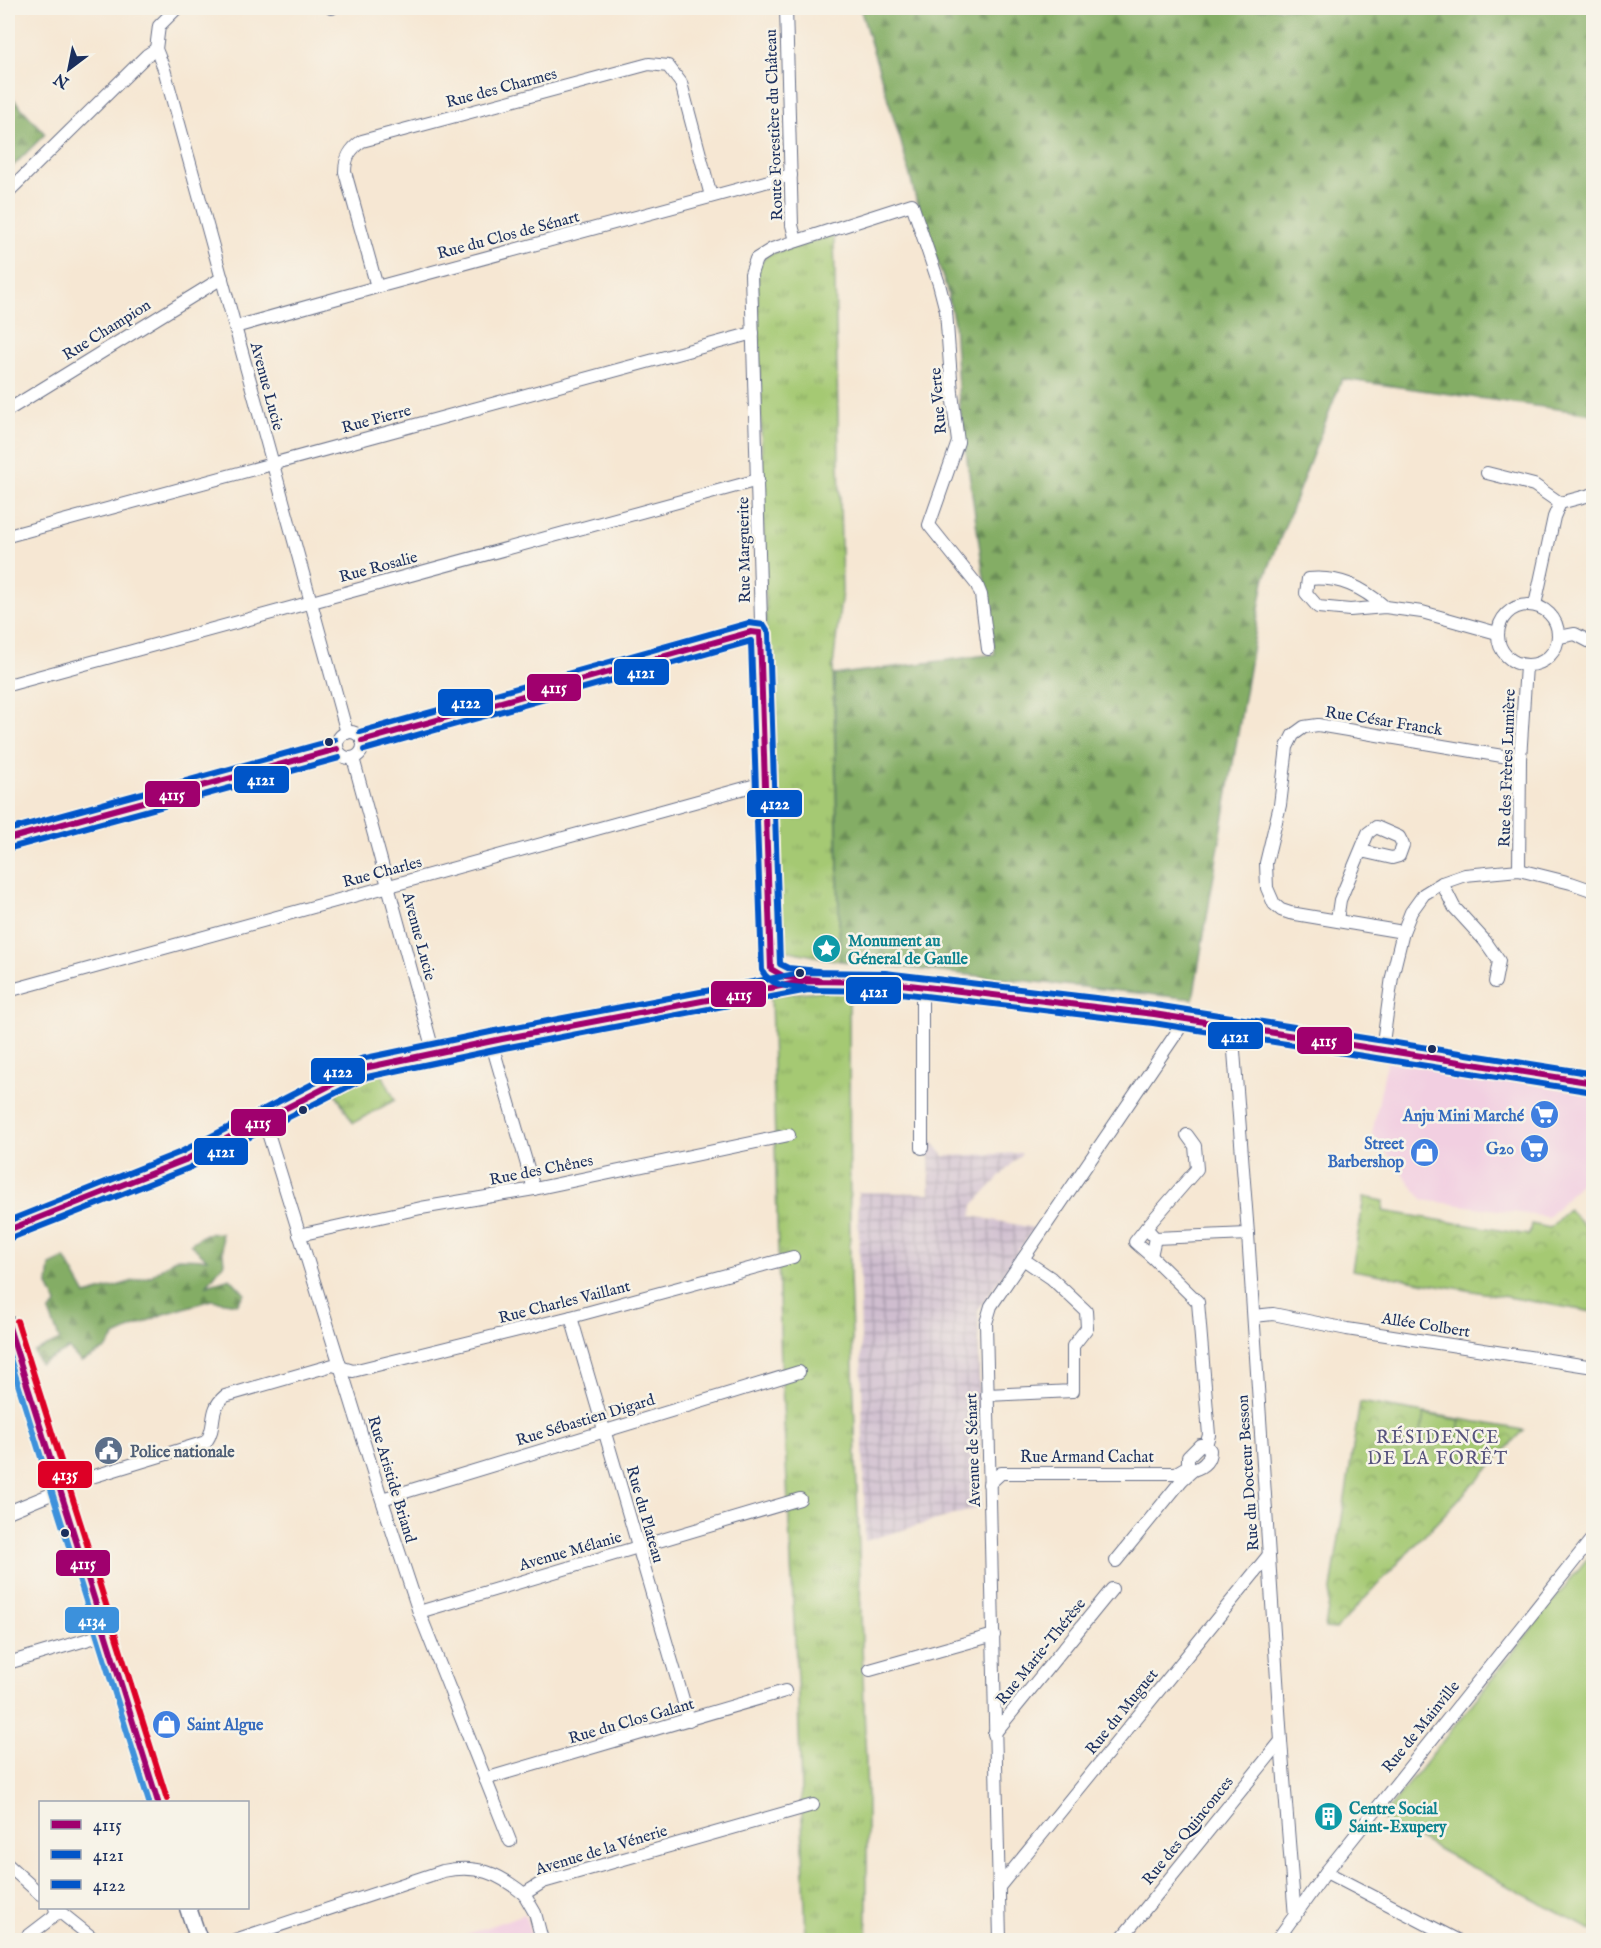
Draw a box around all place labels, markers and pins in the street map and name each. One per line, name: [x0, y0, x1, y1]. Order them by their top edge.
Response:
unlabelled marker: [323, 736, 335, 748]
place label: Monument au Géneral de Gaulle: [848, 932, 969, 970]
place icon: Monument au Géneral de Gaulle: [811, 933, 843, 965]
unlabelled marker: [794, 967, 806, 979]
unlabelled marker: [1426, 1043, 1438, 1055]
supermarket icon: Anju Mini Marché: [1529, 1099, 1561, 1131]
unlabelled marker: [297, 1104, 309, 1116]
place label: Anju Mini Marché: [1402, 1107, 1525, 1127]
supermarket icon: G20: [1519, 1132, 1551, 1164]
place label: Street Barbershop: [1327, 1135, 1405, 1173]
shop icon: Street Barbershop: [1409, 1136, 1441, 1168]
place label: G20: [1486, 1140, 1514, 1160]
public building icon: Police nationale: [93, 1435, 125, 1467]
place label: Police nationale: [130, 1443, 235, 1463]
unlabelled marker: [59, 1527, 71, 1539]
shop icon: Saint Algue: [150, 1708, 182, 1740]
place label: Saint Algue: [187, 1716, 264, 1736]
place label: Centre Social Saint-Exupery: [1349, 1800, 1448, 1838]
building icon: Centre Social Saint-Exupery: [1312, 1801, 1344, 1833]

